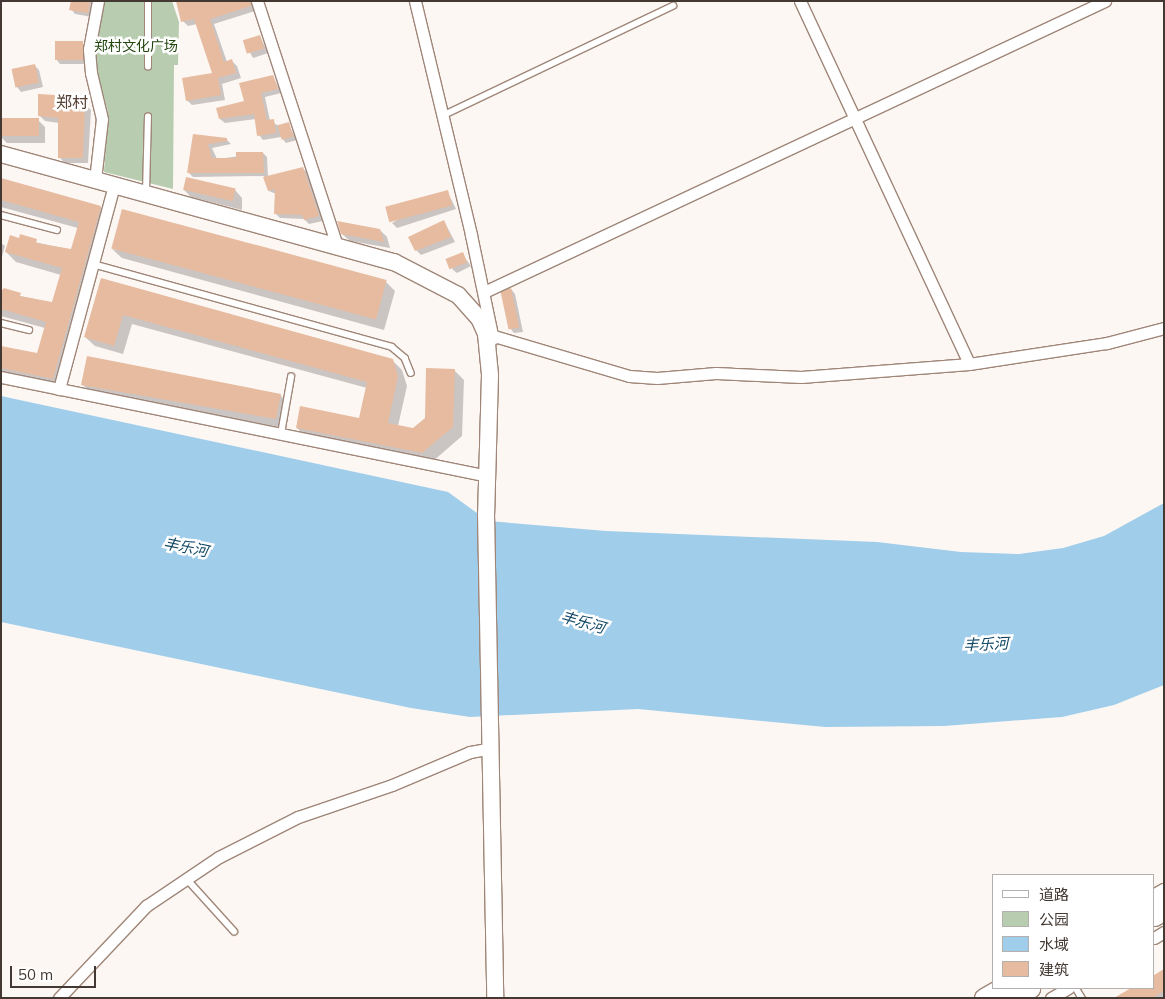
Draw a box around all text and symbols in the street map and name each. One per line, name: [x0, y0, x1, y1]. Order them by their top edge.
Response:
park label: 郑村文化广场: [94, 38, 178, 54]
district label: 郑村: [56, 92, 88, 112]
water label: 丰乐河: [162, 534, 210, 560]
water label: 丰乐河: [559, 607, 607, 637]
water label: 丰乐河: [963, 634, 1009, 654]
legend: [992, 874, 1155, 989]
text: 道路: [1039, 885, 1069, 904]
text: 公园: [1039, 910, 1069, 929]
text: 水域: [1039, 935, 1069, 954]
scale bar: [12, 956, 99, 988]
text: 建筑: [1039, 960, 1069, 979]
text: 50 m: [18, 965, 53, 984]

